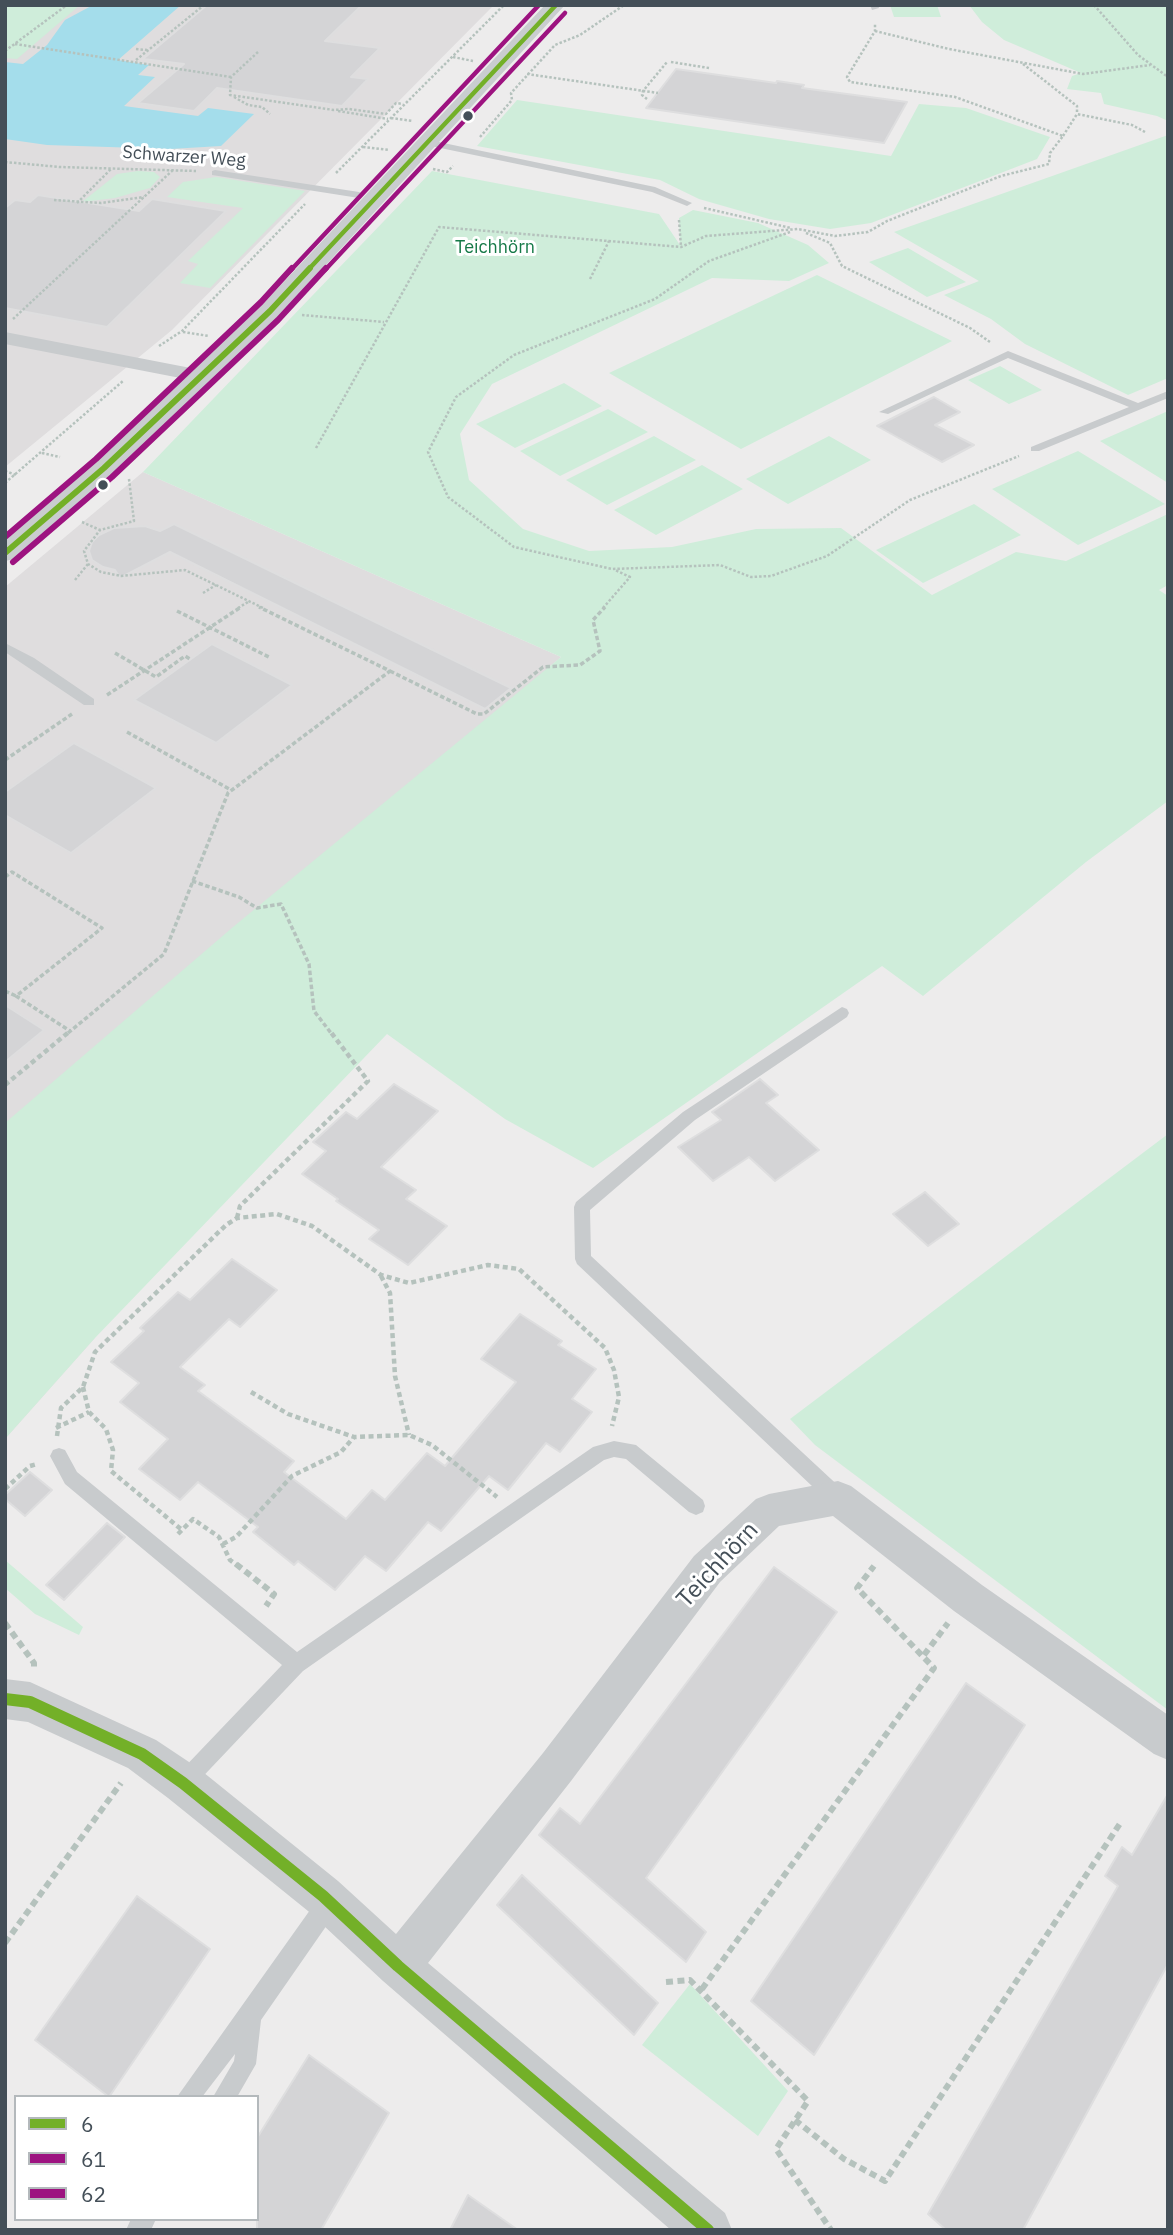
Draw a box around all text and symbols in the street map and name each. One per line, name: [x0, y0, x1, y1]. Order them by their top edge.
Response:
unlabelled marker: [461, 109, 475, 123]
street label: Schwarzer Weg: [122, 142, 246, 172]
park label: Teichhörn: [455, 237, 535, 259]
unlabelled marker: [96, 478, 110, 492]
street label: Teichhörn: [671, 1516, 765, 1614]
legend: [14, 2095, 259, 2221]
text: 6: [81, 2110, 94, 2138]
text: 61: [81, 2145, 106, 2173]
text: 62: [81, 2180, 106, 2208]

